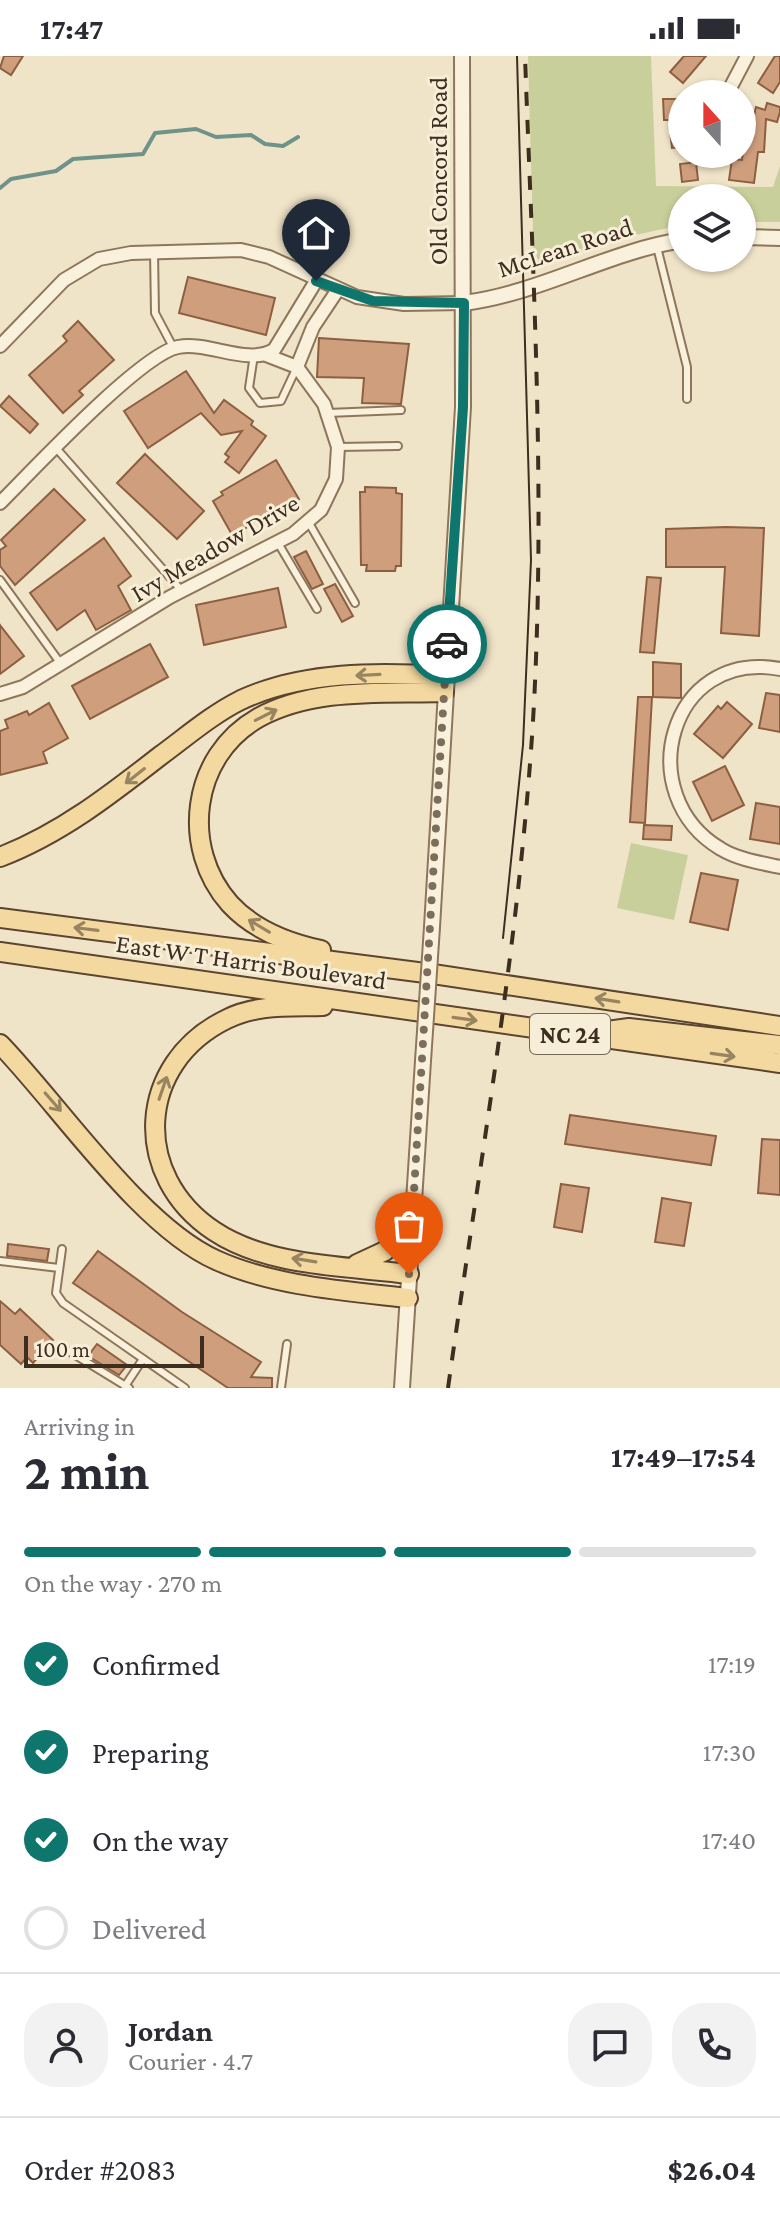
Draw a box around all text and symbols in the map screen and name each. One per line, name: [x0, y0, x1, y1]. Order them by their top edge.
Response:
text: 17:47: [40, 12, 104, 45]
street label: Old Concord Road: [424, 76, 453, 265]
north arrow: [668, 80, 756, 168]
map controls: [668, 80, 756, 272]
button: layers: [668, 184, 756, 272]
pin: [282, 199, 350, 281]
icon: home: [294, 211, 338, 255]
street label: McLean Road: [494, 212, 637, 283]
street label: Ivy Meadow Drive: [126, 488, 304, 608]
courier: [407, 604, 487, 684]
icon: car: [425, 622, 469, 666]
one-way arrow: [355, 668, 382, 683]
one-way arrow: [253, 707, 277, 723]
one-way arrow: [125, 767, 147, 784]
one-way arrow: [248, 918, 271, 934]
one-way arrow: [73, 921, 99, 936]
street label: East W T Harris Boulevard: [114, 929, 388, 995]
one-way arrow: [595, 992, 620, 1007]
one-way arrow: [452, 1012, 477, 1027]
road number: NC 24: [530, 1014, 610, 1054]
one-way arrow: [710, 1048, 735, 1063]
one-way arrow: [156, 1076, 171, 1101]
one-way arrow: [44, 1091, 62, 1111]
pin: [375, 1192, 443, 1274]
icon: bag: [387, 1204, 431, 1248]
one-way arrow: [292, 1252, 317, 1267]
scale bar: [24, 1332, 204, 1368]
text: 100 m: [36, 1337, 90, 1362]
text: Arriving in: [24, 1412, 135, 1441]
text: 17:49–17:54: [611, 1440, 756, 1473]
text: 2 min: [24, 1442, 149, 1500]
text: On the way · 270 m: [24, 1569, 222, 1598]
icon: check: [24, 1642, 68, 1686]
text: Confirmed: [92, 1648, 220, 1681]
text: 17:19: [708, 1650, 756, 1679]
icon: check: [24, 1730, 68, 1774]
text: Preparing: [92, 1736, 209, 1769]
text: 17:30: [703, 1738, 756, 1767]
icon: check: [24, 1818, 68, 1862]
text: On the way: [92, 1824, 228, 1857]
text: 17:40: [702, 1826, 756, 1855]
text: Delivered: [92, 1912, 207, 1945]
button: person: [24, 2003, 108, 2087]
button: chat: [568, 2003, 652, 2087]
button: phone: [672, 2003, 756, 2087]
text: Jordan: [128, 2014, 213, 2047]
text: Courier · 4.7: [128, 2047, 253, 2076]
text: Order #2083: [24, 2153, 176, 2186]
text: $26.04: [668, 2153, 756, 2186]

